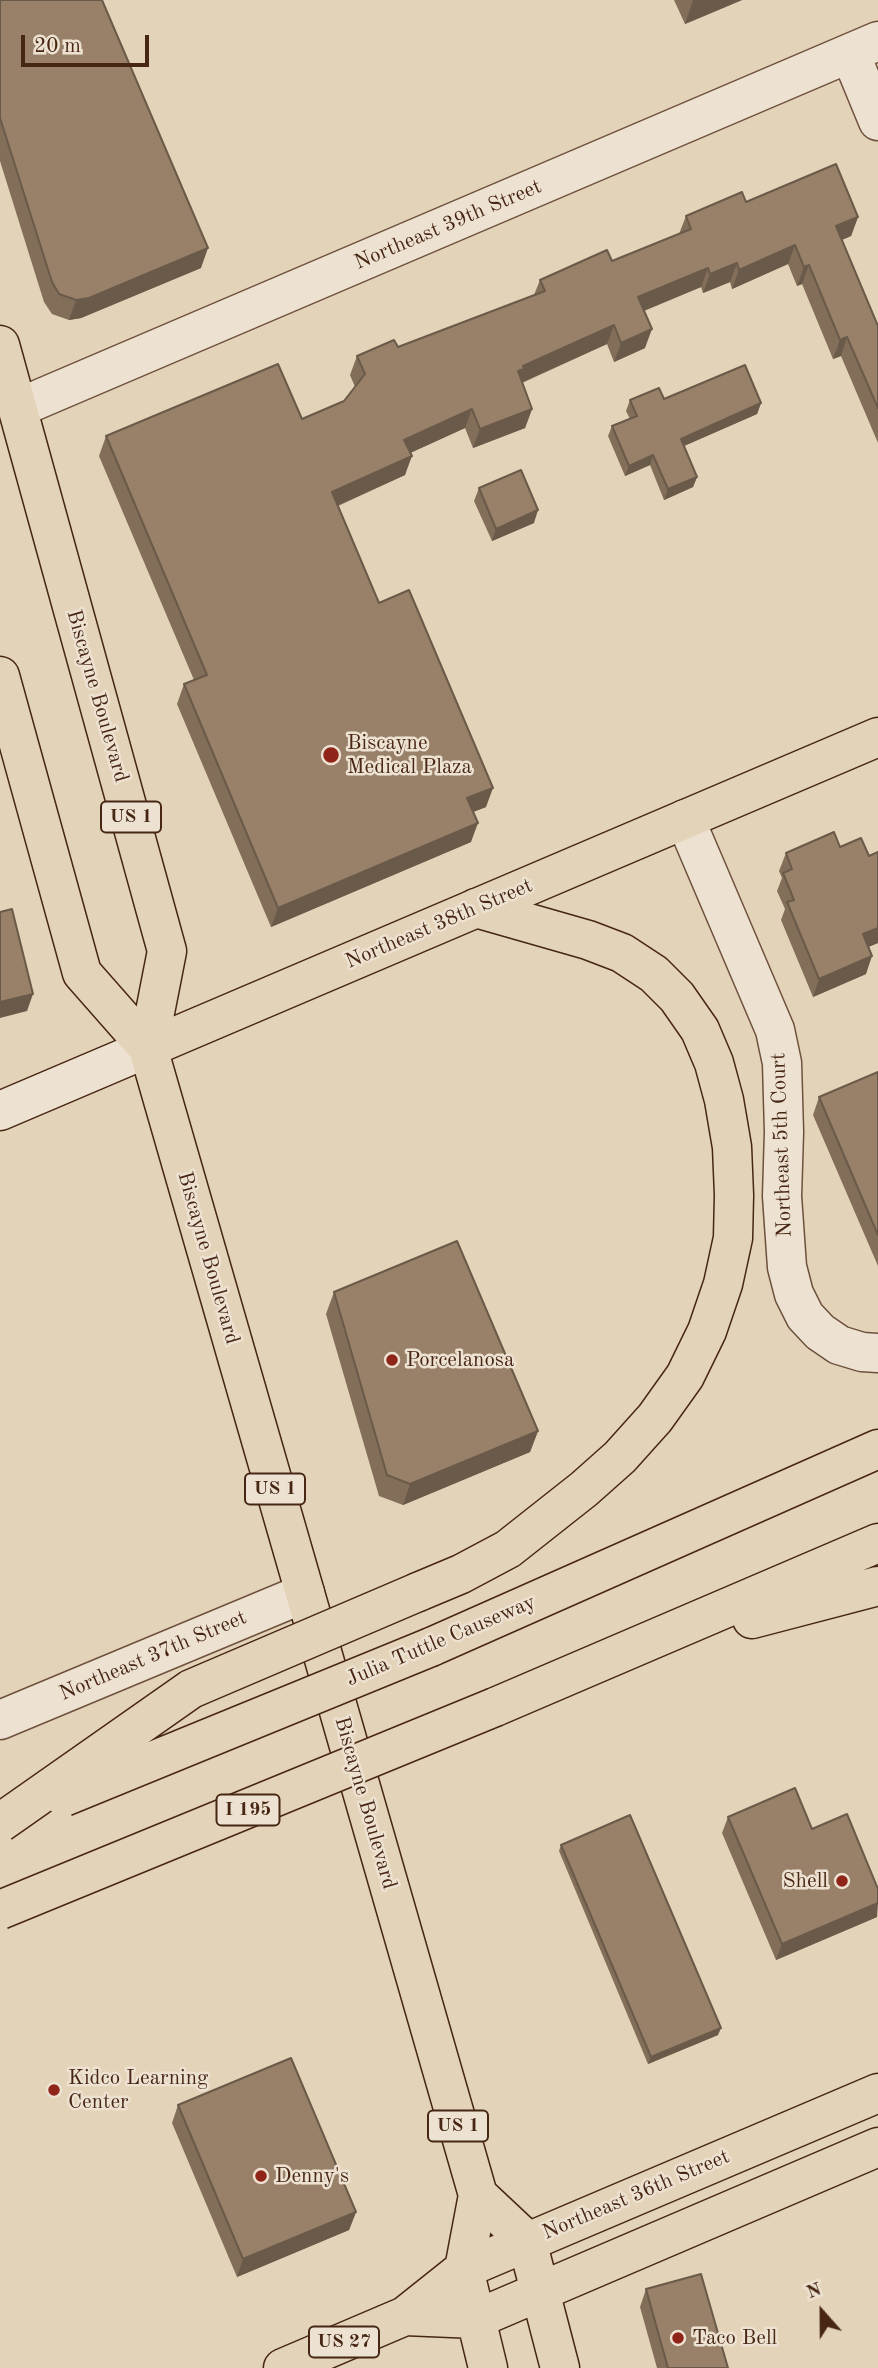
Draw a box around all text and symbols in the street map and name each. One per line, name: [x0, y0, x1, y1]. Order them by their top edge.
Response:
scale bar: [24, 21, 152, 65]
text: 20 m: [34, 36, 81, 57]
street label: Northeast 39th Street: [351, 174, 545, 276]
street label: Biscayne Boulevard: [60, 607, 134, 785]
place label: Biscayne Medical Plaza: [347, 730, 472, 780]
marker: Biscayne Medical Plaza: [321, 745, 341, 765]
road number: US 1: [101, 802, 161, 832]
street label: Northeast 38th Street: [342, 873, 536, 975]
street label: Northeast 5th Court: [766, 1052, 798, 1238]
street label: Biscayne Boulevard: [171, 1169, 245, 1347]
place label: Porcelanosa: [406, 1347, 514, 1373]
marker: Porcelanosa: [384, 1352, 400, 1368]
road number: US 1: [245, 1474, 305, 1504]
street label: Julia Tuttle Causeway: [342, 1590, 540, 1692]
street label: Northeast 37th Street: [56, 1605, 250, 1707]
street label: Biscayne Boulevard: [328, 1714, 402, 1892]
road number: I 195: [216, 1794, 280, 1826]
place label: Shell: [783, 1868, 828, 1894]
marker: Shell: [834, 1873, 850, 1889]
place label: Kidco Learning Center: [68, 2065, 208, 2115]
marker: Kidco Learning Center: [46, 2082, 62, 2098]
road number: US 1: [428, 2110, 488, 2142]
street label: Northeast 36th Street: [539, 2144, 733, 2246]
place label: Denny's: [275, 2163, 349, 2189]
marker: Denny's: [253, 2168, 269, 2184]
north arrow: [787, 2277, 857, 2347]
text: N: [804, 2280, 824, 2303]
place label: Taco Bell: [692, 2325, 777, 2351]
road number: US 27: [309, 2326, 379, 2358]
marker: Taco Bell: [670, 2330, 686, 2346]

